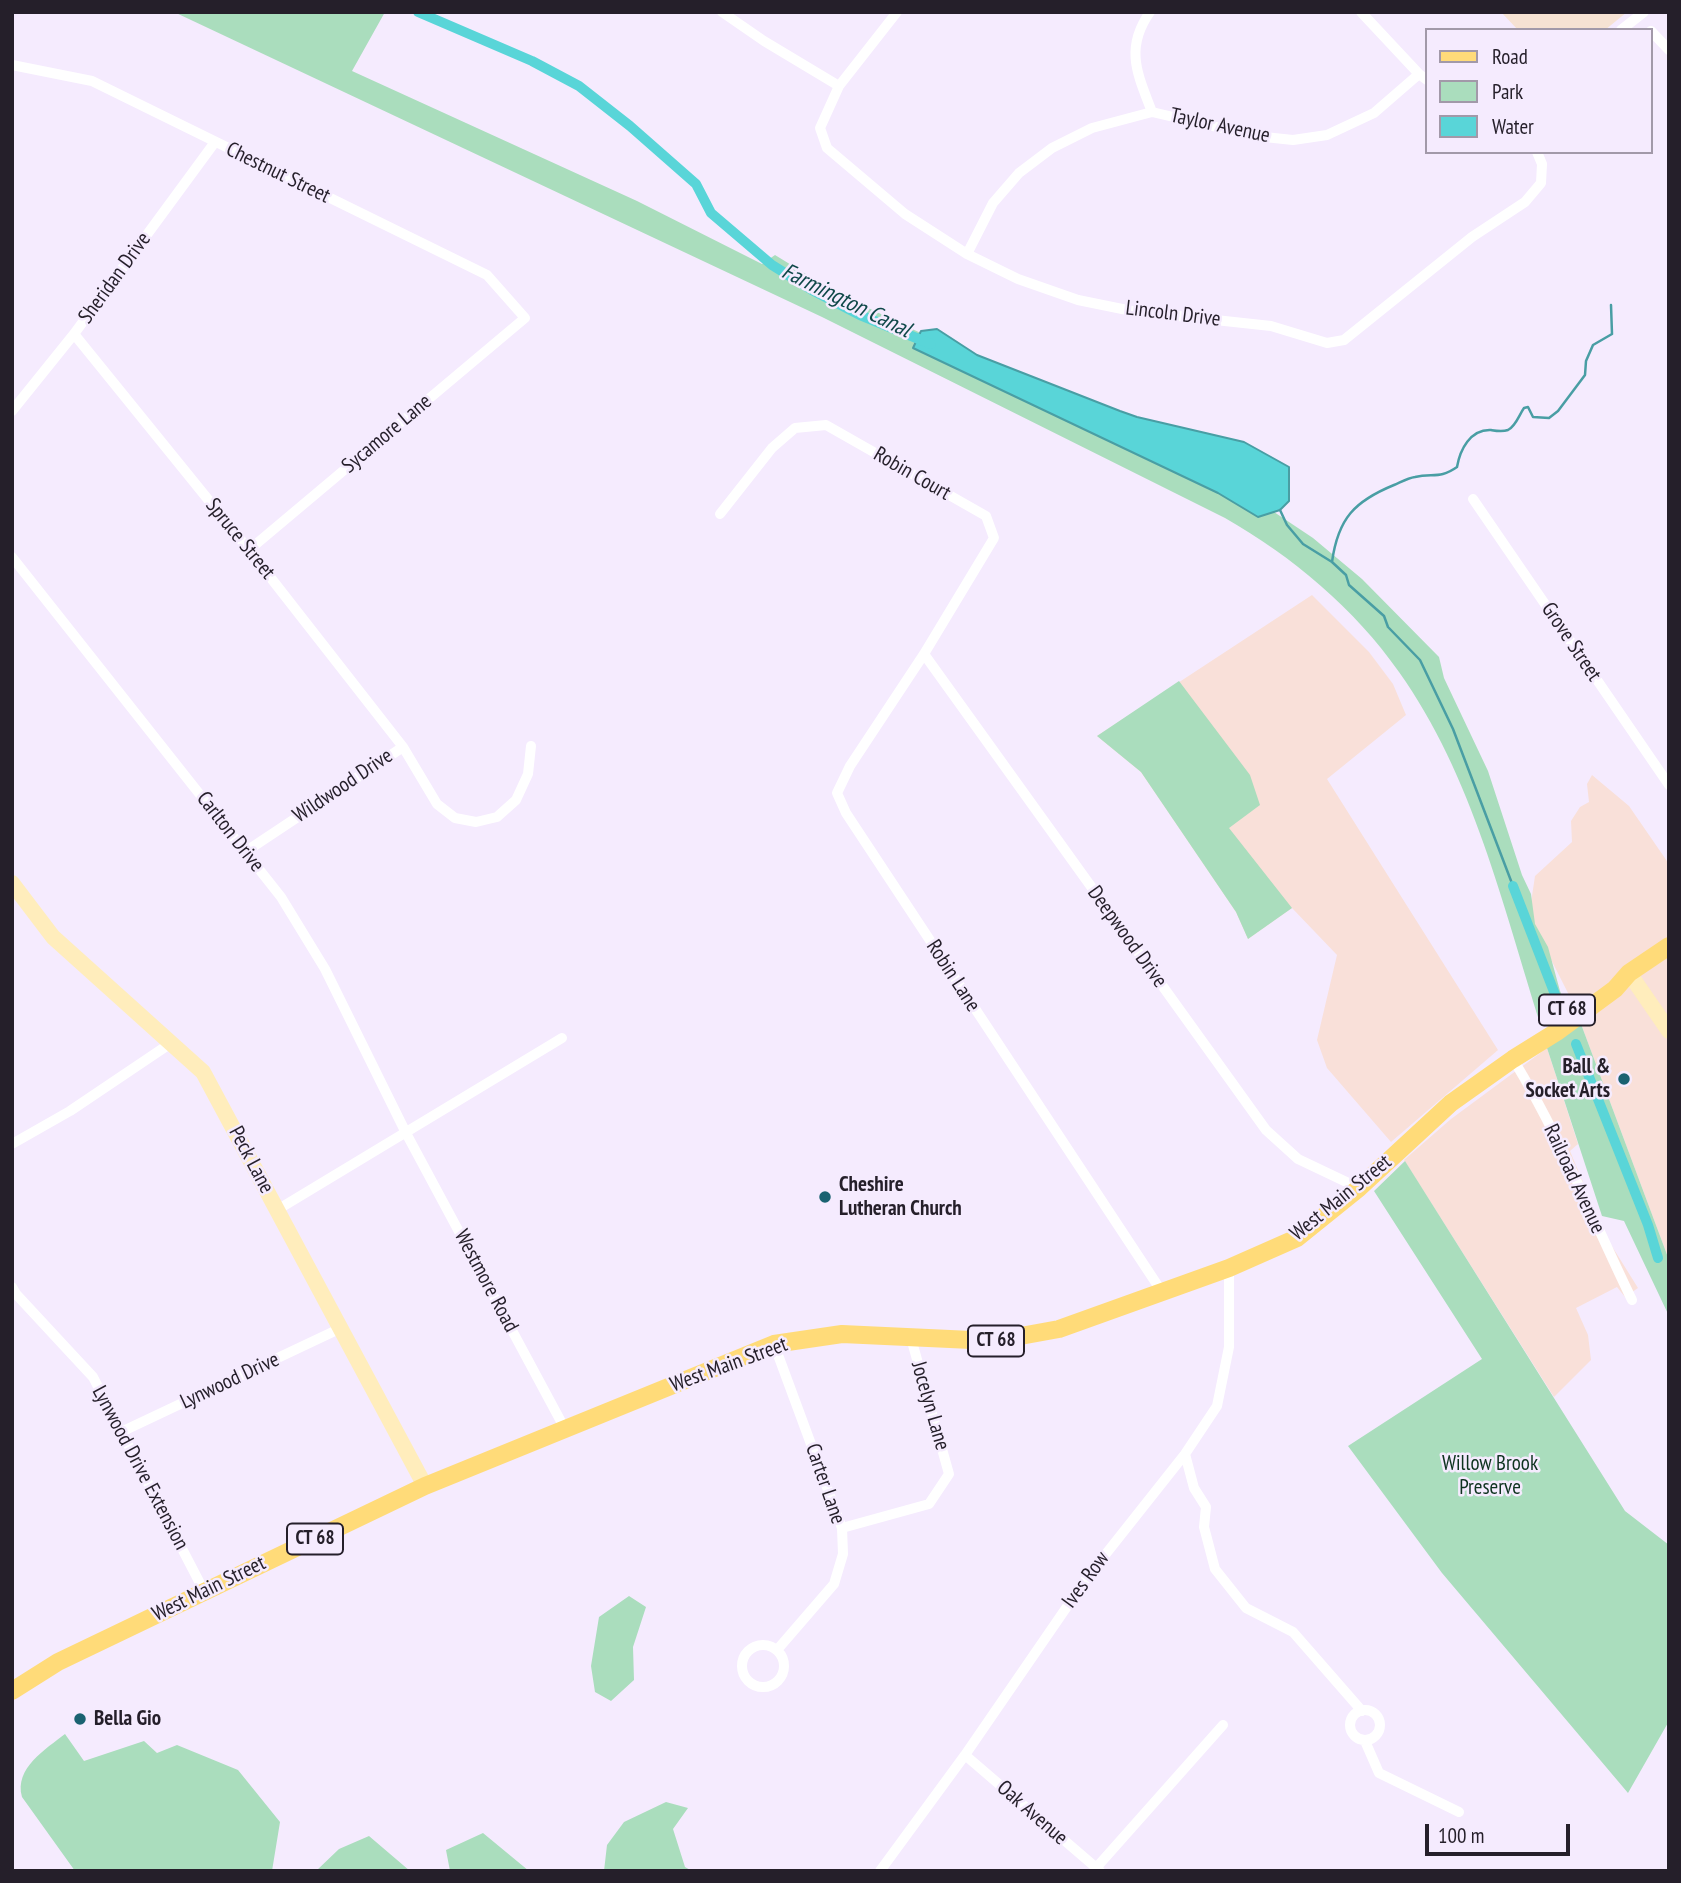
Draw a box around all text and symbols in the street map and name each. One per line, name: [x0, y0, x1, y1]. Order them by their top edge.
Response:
legend: [1426, 28, 1653, 154]
text: Road: [1492, 43, 1528, 70]
text: Park: [1492, 78, 1523, 105]
street label: Taylor Avenue: [1168, 103, 1272, 149]
text: Water: [1492, 113, 1534, 140]
street label: Chestnut Street: [222, 137, 334, 209]
street label: Sheridan Drive: [73, 228, 157, 328]
water label: Farmington Canal: [777, 258, 915, 344]
street label: Lincoln Drive: [1124, 296, 1222, 332]
street label: Sycamore Lane: [337, 389, 437, 479]
street label: Robin Court: [869, 442, 955, 506]
street label: Spruce Street: [200, 493, 280, 585]
street label: Grove Street: [1535, 598, 1607, 686]
street label: Wildwood Drive: [288, 743, 398, 829]
street label: Carlton Drive: [191, 787, 269, 877]
street label: Deepwood Drive: [1082, 881, 1172, 993]
street label: Robin Lane: [921, 935, 985, 1017]
road number: CT 68: [1539, 994, 1595, 1026]
place label: Ball & Socket Arts: [1526, 1054, 1610, 1104]
marker: Ball & Socket Arts: [1616, 1071, 1632, 1087]
street label: Railroad Avenue: [1538, 1120, 1610, 1238]
street label: Peck Lane: [223, 1122, 279, 1198]
street label: West Main Street: [1285, 1150, 1397, 1246]
place label: Cheshire Lutheran Church: [839, 1172, 962, 1222]
marker: Cheshire Lutheran Church: [817, 1189, 833, 1205]
street label: Westmore Road: [449, 1225, 523, 1337]
road number: CT 68: [968, 1326, 1024, 1357]
street label: West Main Street: [667, 1332, 791, 1398]
street label: Lynwood Drive: [177, 1347, 283, 1415]
street label: Jocelyn Lane: [905, 1359, 955, 1453]
street label: Lynwood Drive Extension: [86, 1382, 194, 1554]
street label: Carter Lane: [800, 1441, 850, 1527]
park label: Willow Brook Preserve: [1442, 1451, 1538, 1501]
road number: CT 68: [287, 1524, 343, 1554]
street label: Ives Row: [1057, 1547, 1115, 1613]
street label: West Main Street: [148, 1551, 270, 1627]
place label: Bella Gio: [94, 1706, 161, 1732]
marker: Bella Gio: [72, 1711, 88, 1727]
street label: Oak Avenue: [991, 1775, 1073, 1851]
scale bar: [1429, 1810, 1574, 1854]
text: 100 m: [1438, 1822, 1484, 1849]

